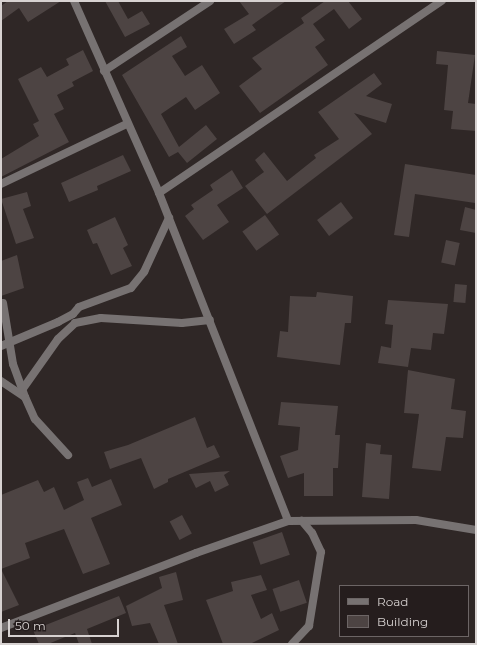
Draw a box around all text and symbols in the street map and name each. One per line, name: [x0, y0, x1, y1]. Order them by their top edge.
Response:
legend: [339, 585, 469, 637]
text: Road: [377, 594, 408, 609]
scale bar: [10, 611, 121, 637]
text: Building: [377, 614, 428, 629]
text: 50 m: [15, 618, 46, 633]

